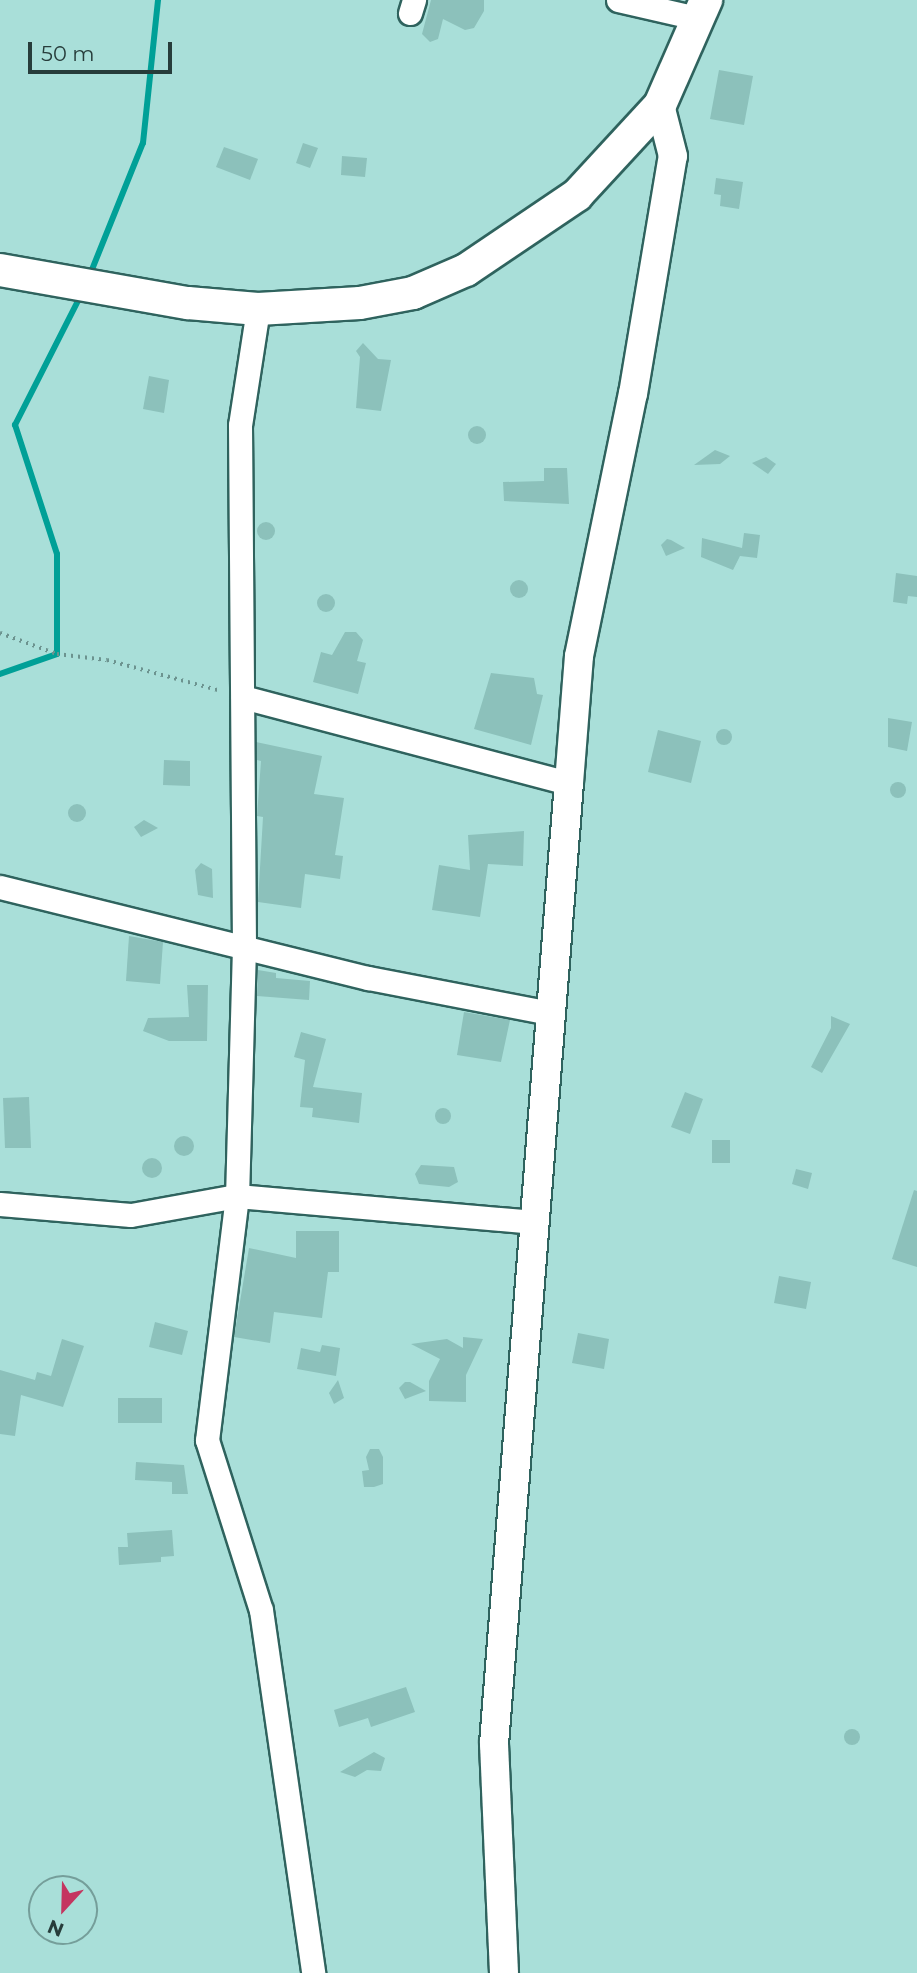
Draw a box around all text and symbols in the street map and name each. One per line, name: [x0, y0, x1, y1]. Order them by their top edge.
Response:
scale bar: [32, 28, 175, 72]
text: 50 m: [41, 41, 95, 66]
north arrow: [28, 1875, 98, 1945]
text: N: [44, 1915, 67, 1942]

